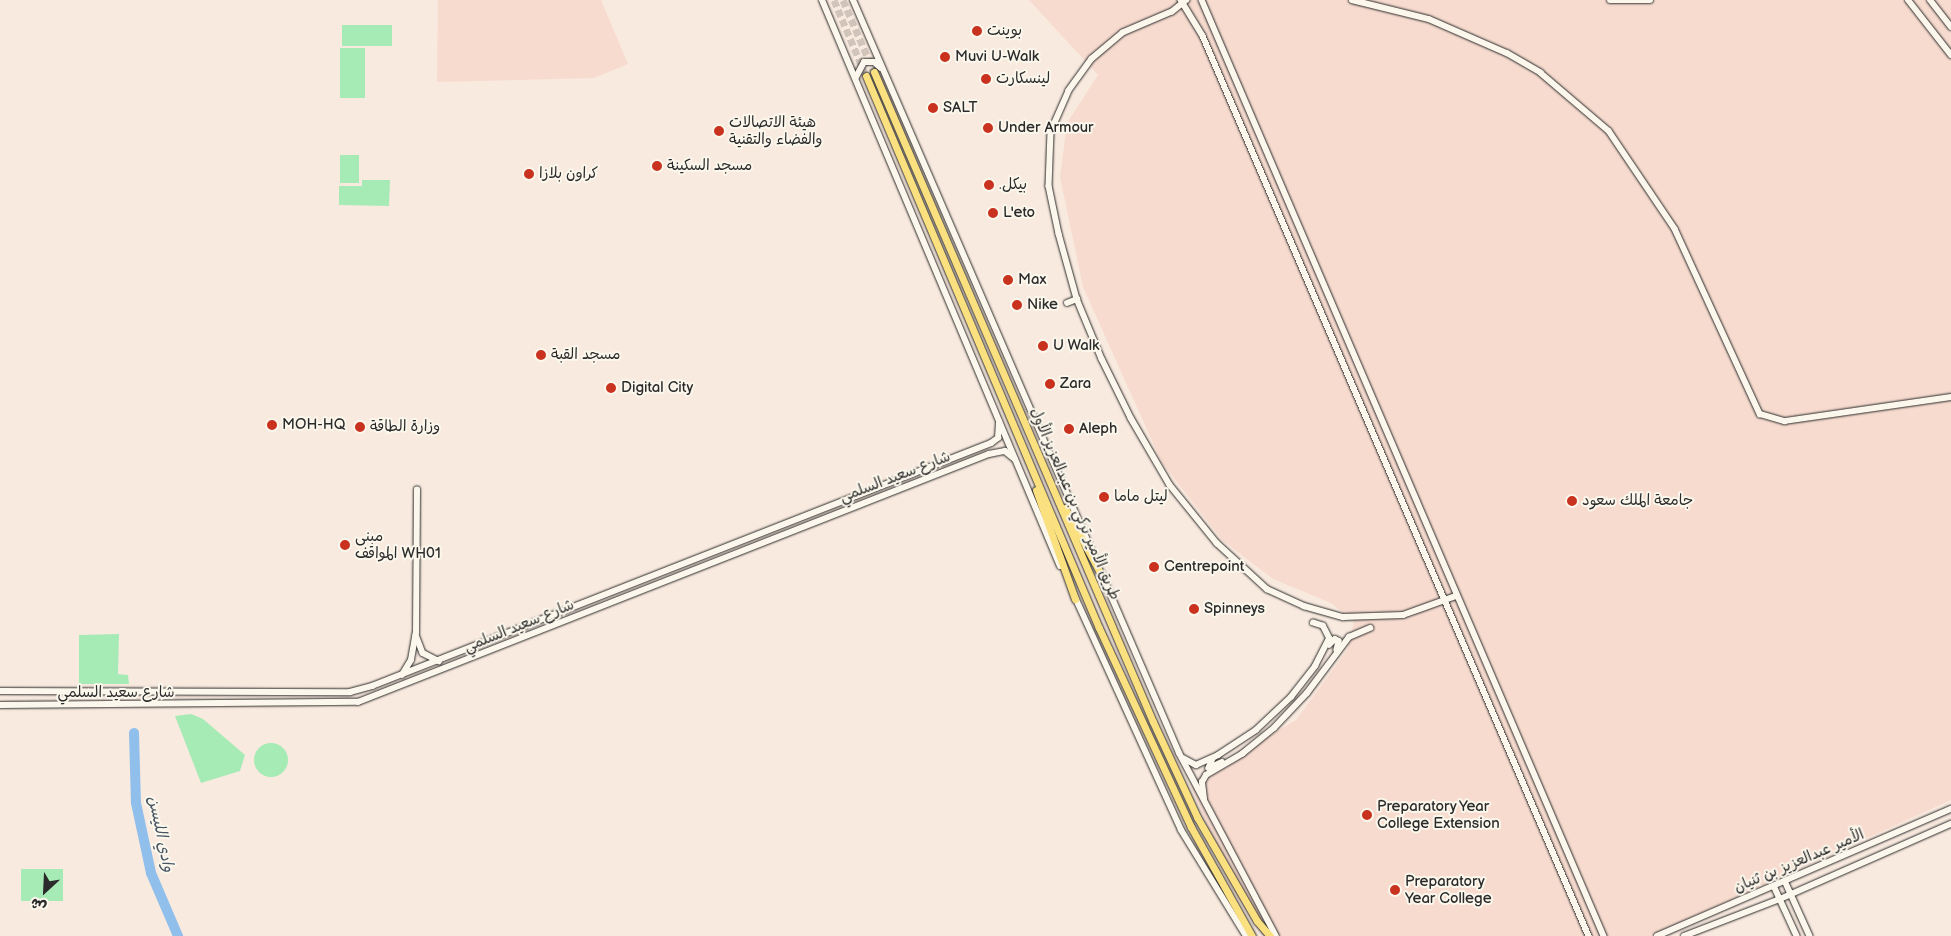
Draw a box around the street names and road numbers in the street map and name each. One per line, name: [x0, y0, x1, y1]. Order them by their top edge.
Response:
street label: طريق الأمير تركي بن عبدالعزيز الأول: [1026, 405, 1124, 603]
street label: شارع سعيد السلمي: [837, 448, 953, 506]
street label: شارع سعيد السلمي: [461, 596, 577, 656]
street label: شارع سعيد السلمي: [58, 684, 174, 702]
street label: الأمير عبدالعزيز بن ثنيان: [1731, 825, 1867, 897]

